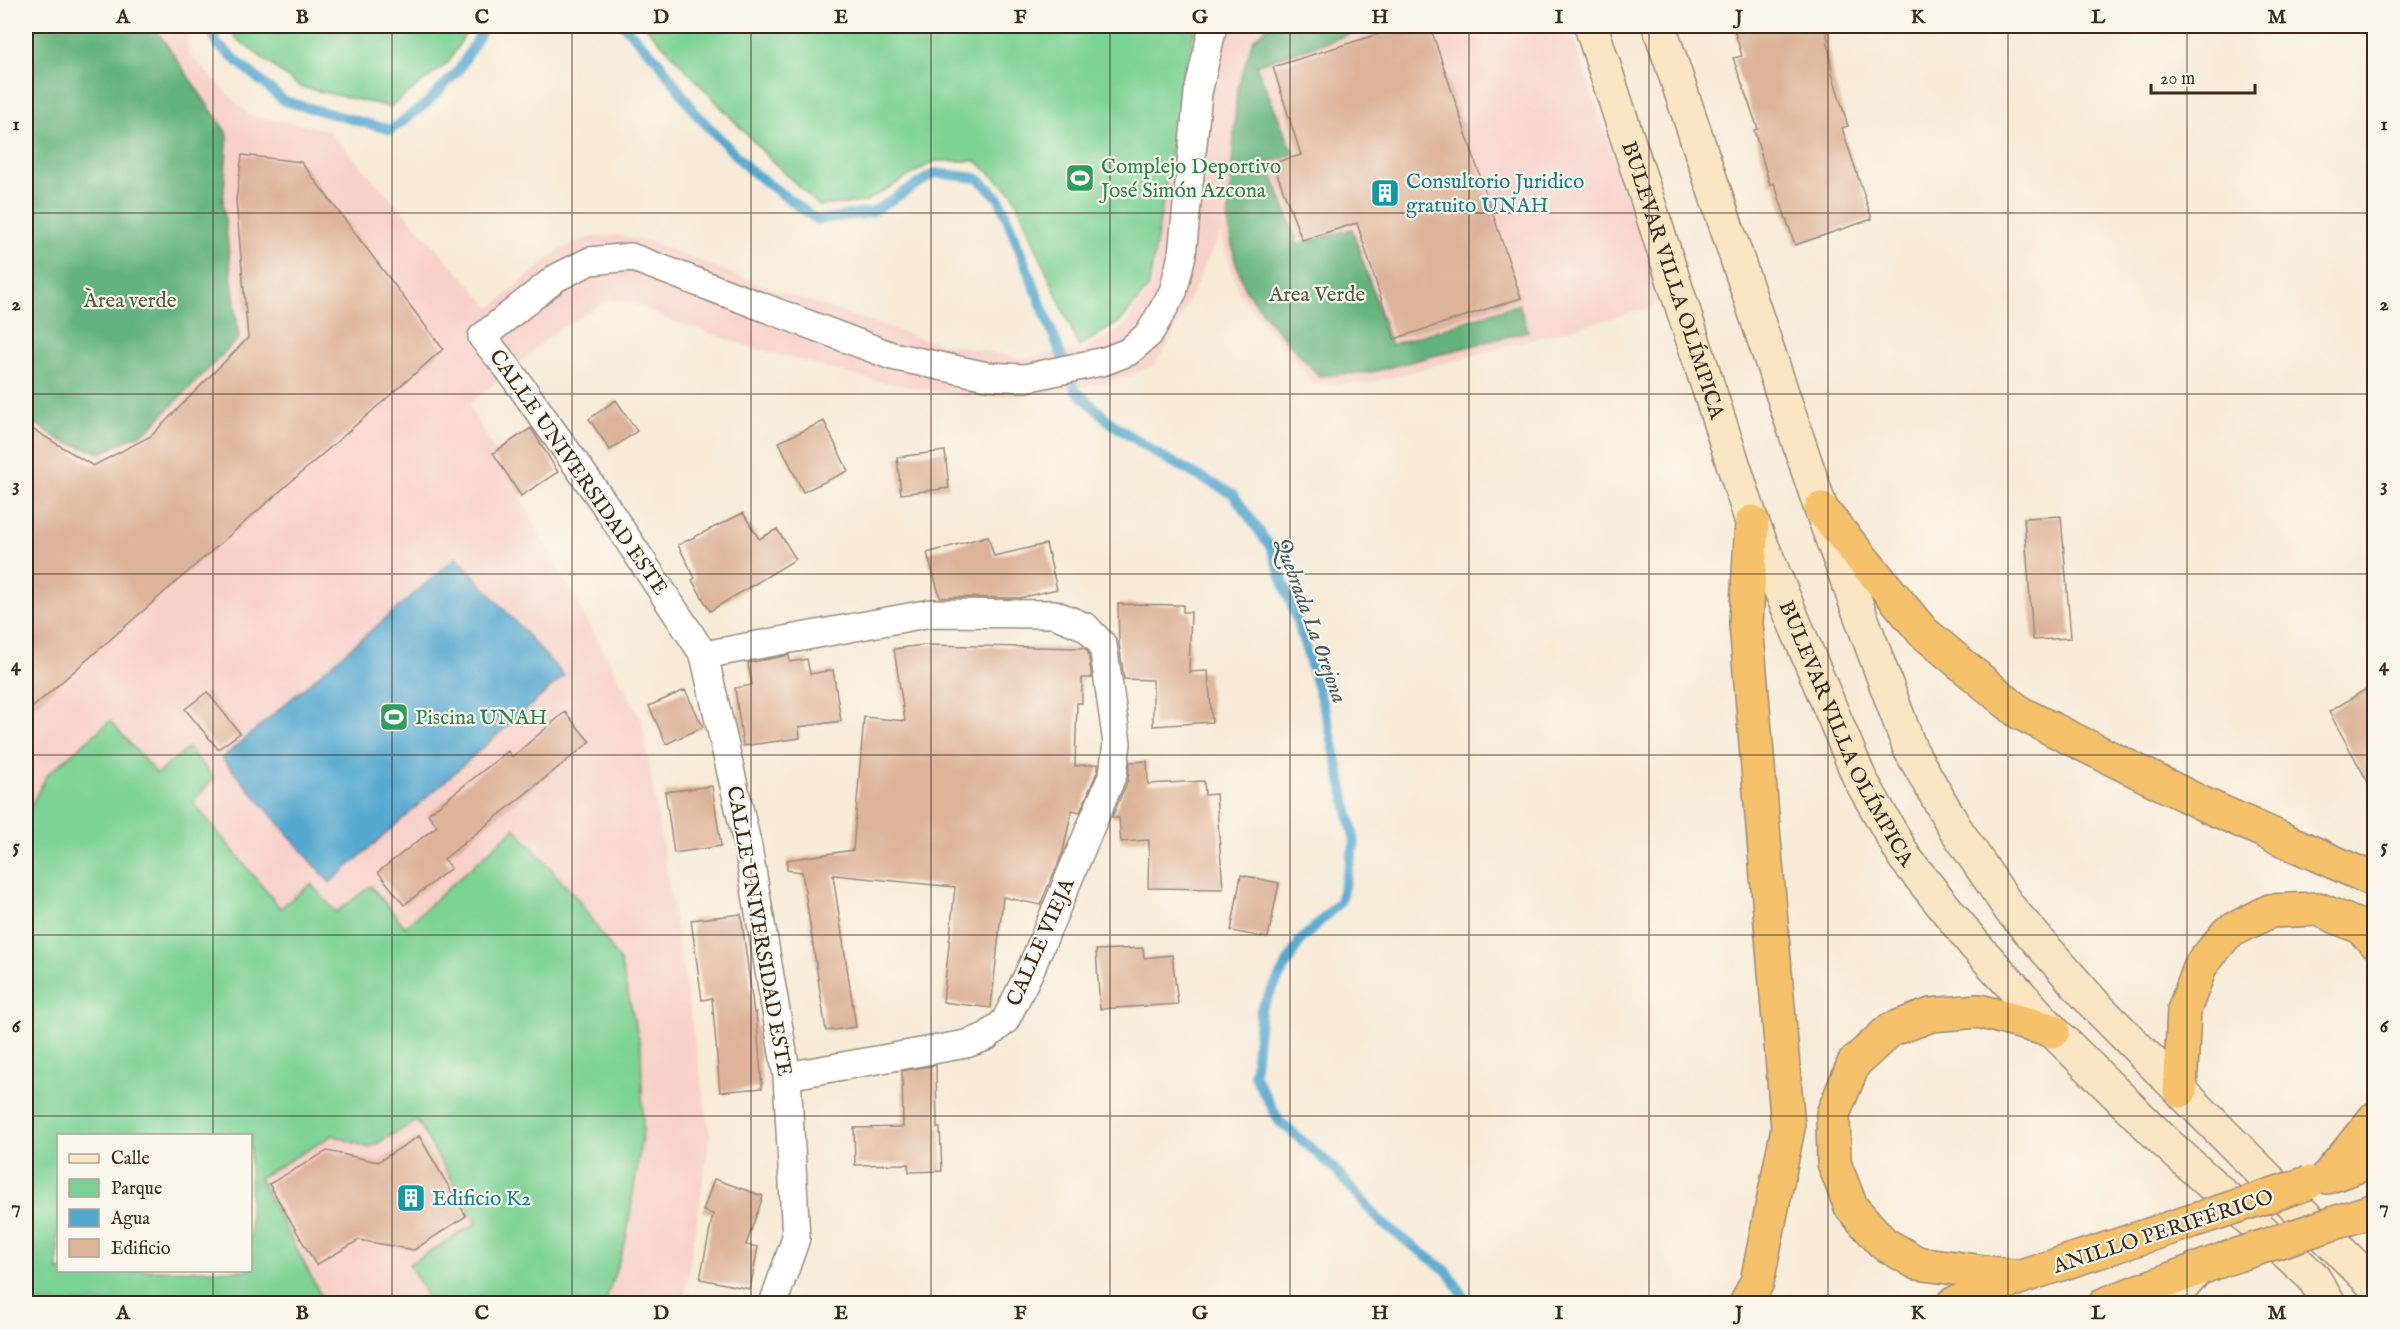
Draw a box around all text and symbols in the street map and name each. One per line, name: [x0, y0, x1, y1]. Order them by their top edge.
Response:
text: A: [115, 5, 131, 30]
text: B: [295, 5, 309, 30]
text: C: [475, 5, 489, 30]
text: D: [653, 5, 669, 30]
text: E: [834, 5, 848, 30]
text: F: [1014, 5, 1027, 30]
text: G: [1192, 5, 1209, 30]
text: H: [1371, 5, 1389, 30]
text: I: [1555, 5, 1564, 30]
text: J: [1732, 5, 1744, 30]
text: K: [1911, 5, 1927, 30]
text: L: [2091, 5, 2106, 30]
text: M: [2268, 5, 2287, 30]
scale bar: [2151, 57, 2254, 95]
text: 20 m: [2160, 68, 2195, 91]
text: 1: [12, 112, 20, 137]
text: 1: [2380, 112, 2388, 137]
street label: BULEVAR VILLA OLÍMPICA: [1614, 138, 1730, 424]
place label: Complejo Deportivo José Simón Azcona: [1099, 154, 1281, 205]
sports icon: Complejo Deportivo José Simón Azcona: [1064, 162, 1096, 194]
place label: Consultorio Juridico gratuito UNAH: [1406, 169, 1584, 220]
building icon: Consultorio Juridico gratuito UNAH: [1369, 177, 1401, 209]
park label: Area Verde: [1268, 282, 1365, 309]
park label: Àrea verde: [83, 287, 177, 315]
text: 2: [11, 292, 21, 317]
text: 2: [2379, 292, 2389, 317]
street label: CALLE UNIVERSIDAD ESTE: [482, 345, 673, 601]
text: 3: [12, 473, 20, 498]
text: 3: [2380, 473, 2388, 498]
water label: Quebrada La Orejona: [1267, 534, 1353, 707]
street label: BULEVAR VILLA OLÍMPICA: [1772, 597, 1919, 874]
text: 4: [11, 653, 22, 678]
text: 4: [2379, 653, 2390, 678]
sports icon: Piscina UNAH: [378, 701, 410, 733]
place label: Piscina UNAH: [415, 705, 547, 732]
street label: CALLE UNIVERSIDAD ESTE: [720, 784, 797, 1079]
text: 5: [12, 834, 20, 859]
text: 5: [2380, 834, 2388, 859]
street label: CALLE VIEJA: [1001, 874, 1082, 1011]
text: 6: [12, 1014, 22, 1039]
text: 6: [2380, 1014, 2390, 1039]
legend: [57, 1134, 252, 1272]
text: Calle: [111, 1148, 150, 1171]
text: Parque: [111, 1178, 162, 1201]
building icon: Edificio K2: [395, 1182, 427, 1214]
street label: ANILLO PERIFÉRICO: [2049, 1183, 2277, 1281]
place label: Edificio K2: [432, 1186, 531, 1213]
text: 7: [11, 1195, 21, 1220]
text: 7: [2379, 1195, 2389, 1220]
text: Agua: [110, 1208, 150, 1231]
text: Edificio: [111, 1238, 171, 1261]
text: A: [115, 1301, 131, 1326]
text: B: [295, 1301, 309, 1326]
text: C: [475, 1301, 489, 1326]
text: D: [653, 1301, 669, 1326]
text: E: [834, 1301, 848, 1326]
text: F: [1014, 1301, 1027, 1326]
text: G: [1192, 1301, 1209, 1326]
text: H: [1371, 1301, 1389, 1326]
text: I: [1555, 1301, 1564, 1326]
text: J: [1732, 1301, 1744, 1326]
text: K: [1911, 1301, 1927, 1326]
text: L: [2091, 1301, 2106, 1326]
text: M: [2268, 1301, 2287, 1326]

